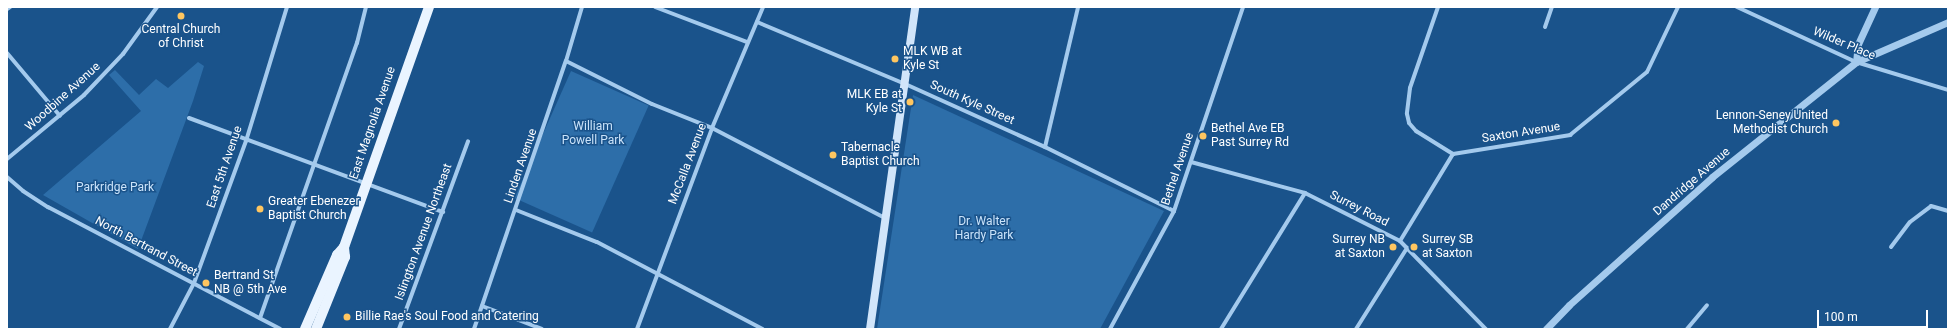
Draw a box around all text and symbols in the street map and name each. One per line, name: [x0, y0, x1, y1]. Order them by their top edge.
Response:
marker: Central Church of Christ: [176, 11, 186, 21]
place label: Central Church of Christ: [142, 23, 220, 51]
street label: Wilder Place: [1811, 24, 1877, 64]
place label: MLK WB at Kyle St: [903, 45, 962, 73]
marker: MLK WB at Kyle St: [890, 54, 900, 64]
street label: Woodbine Avenue: [23, 60, 103, 134]
street label: East Magnolia Avenue: [347, 65, 399, 181]
street label: South Kyle Street: [928, 78, 1016, 128]
place label: MLK EB at Kyle St: [847, 88, 902, 116]
marker: MLK EB at Kyle St: [905, 97, 915, 107]
place label: Lennon-Seney United Methodist Church: [1716, 109, 1828, 137]
marker: Lennon-Seney United Methodist Church: [1831, 118, 1841, 128]
park label: William Powell Park: [562, 120, 624, 148]
street label: Saxton Avenue: [1481, 120, 1561, 146]
street label: McCalla Avenue: [666, 121, 710, 207]
place label: Bethel Ave EB Past Surrey Rd: [1211, 122, 1289, 150]
street label: East 5th Avenue: [204, 124, 246, 210]
street label: Linden Avenue: [501, 127, 541, 205]
street label: Bethel Avenue: [1159, 131, 1197, 207]
marker: Bethel Ave EB Past Surrey Rd: [1198, 131, 1208, 141]
place label: Tabernacle Baptist Church: [841, 141, 920, 169]
street label: Dandridge Avenue: [1651, 145, 1733, 219]
marker: Tabernacle Baptist Church: [828, 150, 838, 160]
street label: Islington Avenue Northeast: [393, 162, 455, 302]
park label: Parkridge Park: [76, 181, 154, 195]
street label: Surrey Road: [1327, 188, 1391, 230]
place label: Greater Ebenezer Baptist Church: [268, 195, 360, 223]
marker: Greater Ebenezer Baptist Church: [255, 204, 265, 214]
street label: North Bertrand Street: [92, 214, 200, 280]
park label: Dr. Walter Hardy Park: [955, 215, 1013, 243]
place label: Surrey NB at Saxton: [1332, 233, 1385, 261]
place label: Surrey SB at Saxton: [1422, 233, 1473, 261]
marker: Surrey NB at Saxton: [1388, 242, 1398, 252]
marker: Surrey SB at Saxton: [1409, 242, 1419, 252]
place label: Bertrand St NB @ 5th Ave: [214, 269, 287, 297]
marker: Bertrand St NB @ 5th Ave: [201, 278, 211, 288]
scale bar: [1819, 302, 1930, 328]
place label: Billie Rae's Soul Food and Catering: [355, 310, 539, 324]
text: 100 m: [1824, 310, 1858, 324]
marker: Billie Rae's Soul Food and Catering: [342, 312, 352, 322]

